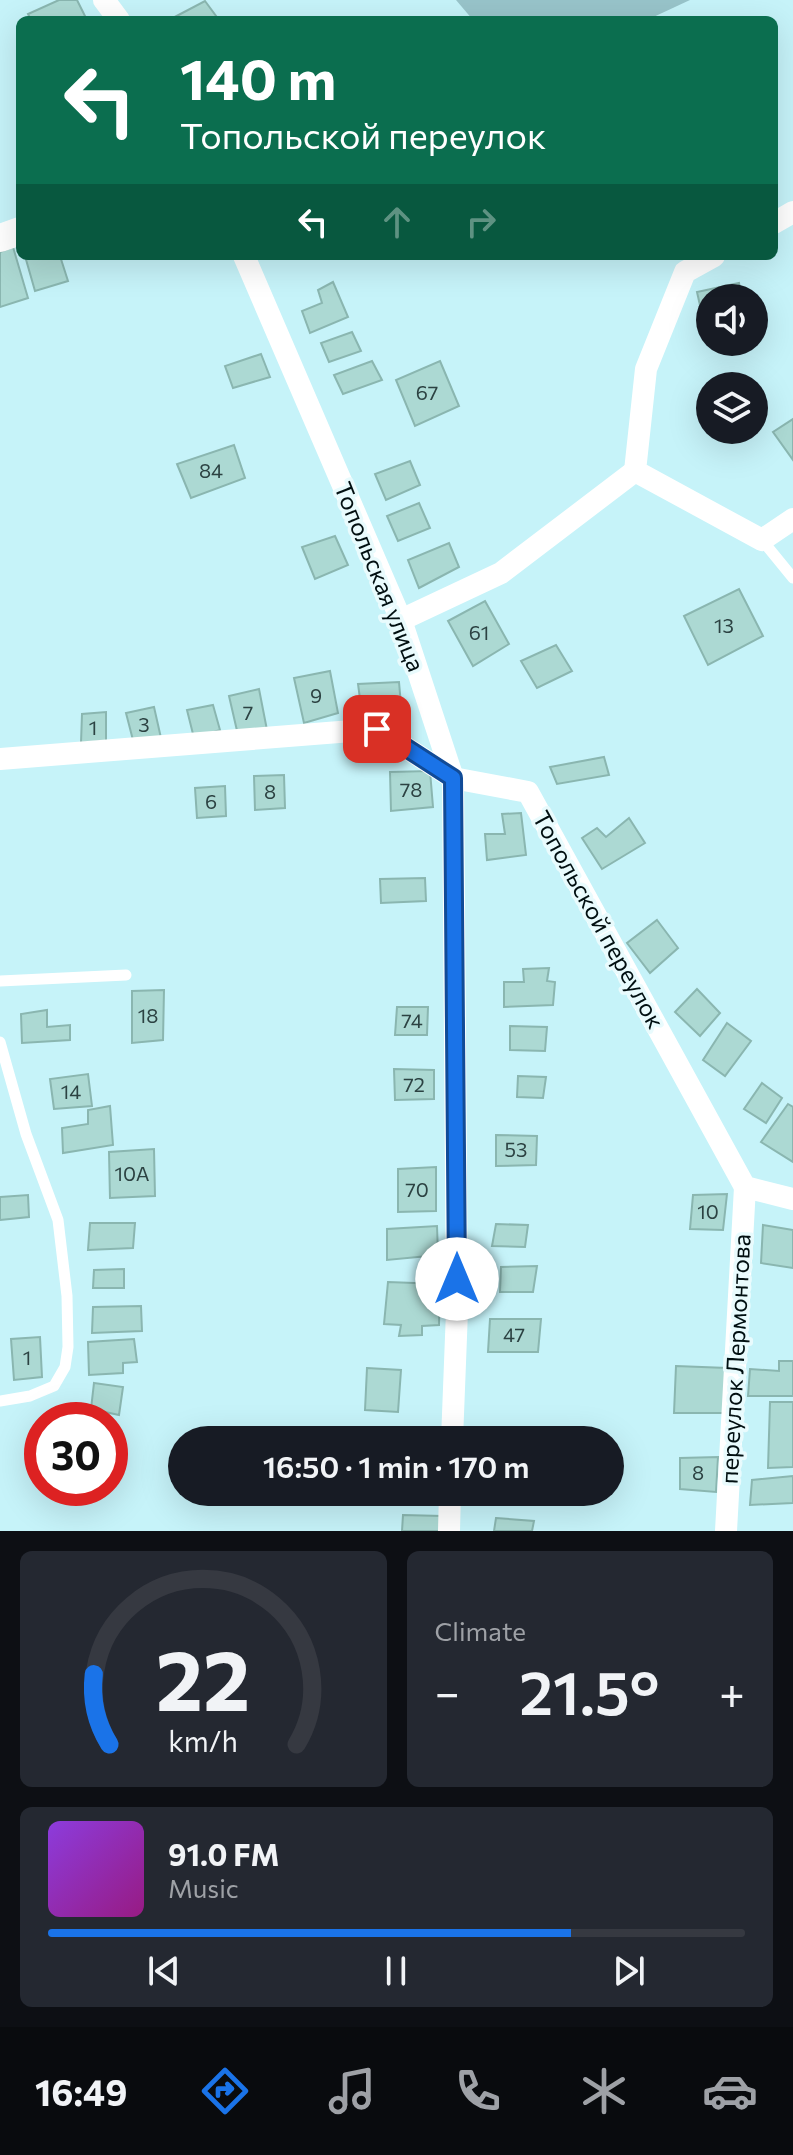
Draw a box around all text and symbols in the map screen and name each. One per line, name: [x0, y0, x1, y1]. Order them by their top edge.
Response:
text: 140 m: [180, 43, 336, 112]
icon: left: [48, 48, 152, 152]
text: Топольской переулок: [180, 112, 546, 156]
icon: left: [291, 200, 335, 244]
icon: ahead: [375, 200, 419, 244]
icon: right: [459, 200, 503, 244]
map controls: [696, 284, 768, 444]
button: sound: [696, 284, 768, 356]
button: layers: [696, 372, 768, 444]
house number: 67: [416, 380, 438, 404]
house number: 84: [199, 458, 223, 482]
street label: Топольская улица: [329, 477, 432, 675]
house number: 13: [714, 613, 734, 637]
house number: 61: [469, 620, 489, 644]
house number: 9: [310, 683, 322, 707]
pin: [343, 695, 411, 763]
house number: 7: [243, 700, 253, 724]
icon: arrive: [355, 707, 399, 751]
house number: 3: [138, 712, 150, 736]
house number: 1: [89, 715, 97, 739]
house number: 78: [400, 777, 422, 801]
house number: 8: [264, 779, 276, 803]
house number: 6: [205, 789, 217, 813]
street label: Топольской переулок: [527, 805, 671, 1033]
house number: 18: [138, 1003, 158, 1027]
house number: 74: [401, 1008, 423, 1032]
house number: 72: [403, 1072, 425, 1096]
house number: 14: [61, 1079, 81, 1103]
house number: 53: [505, 1137, 527, 1161]
house number: 10А: [115, 1161, 150, 1185]
house number: 70: [405, 1177, 429, 1201]
house number: 10: [697, 1199, 719, 1223]
street label: переулок Лермонтова: [713, 1233, 756, 1485]
position arrow: [415, 1237, 499, 1321]
house number: 47: [503, 1322, 525, 1346]
house number: 1: [23, 1345, 31, 1369]
speed limit sign: 30: [24, 1402, 128, 1506]
text: 16:50 · 1 min · 170 m: [263, 1447, 529, 1484]
house number: 8: [692, 1460, 704, 1484]
text: Climate: [435, 1615, 526, 1646]
text: 22: [156, 1626, 251, 1728]
text: 21.5°: [519, 1654, 659, 1727]
text: −: [435, 1664, 460, 1718]
text: +: [719, 1664, 745, 1718]
text: km/h: [168, 1723, 238, 1758]
text: 91.0 FM: [168, 1835, 280, 1872]
text: Music: [168, 1872, 239, 1903]
icon: previous: [142, 1949, 186, 1993]
icon: pause: [374, 1949, 418, 1993]
icon: next: [607, 1949, 651, 1993]
icon: directions: [197, 2063, 253, 2119]
icon: music: [324, 2063, 380, 2119]
icon: phone: [450, 2063, 506, 2119]
icon: climate: [576, 2063, 632, 2119]
icon: car: [702, 2063, 758, 2119]
text: 16:49: [35, 2069, 127, 2113]

